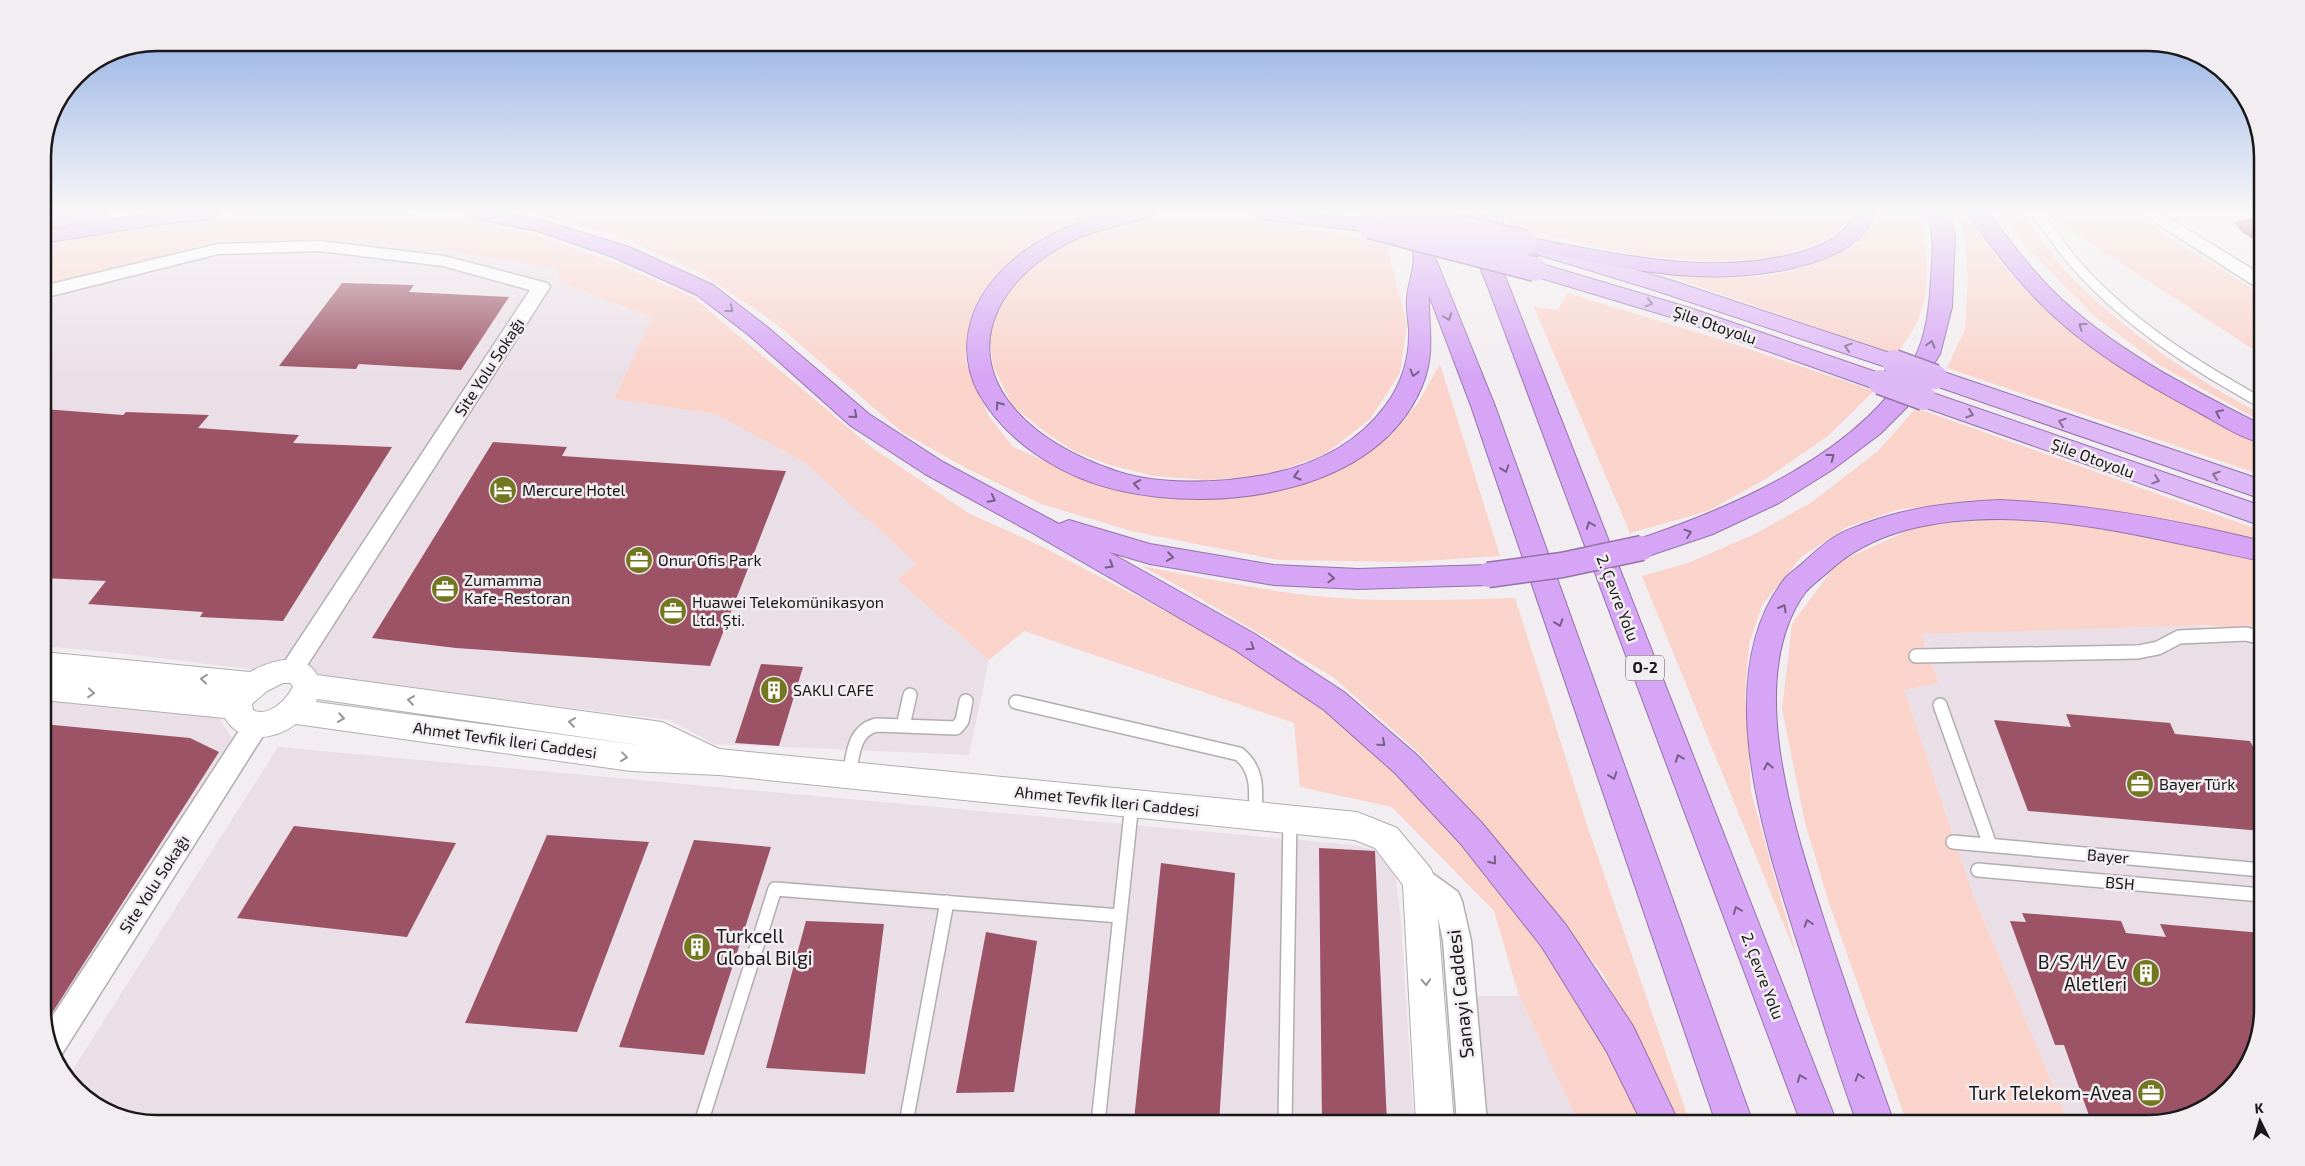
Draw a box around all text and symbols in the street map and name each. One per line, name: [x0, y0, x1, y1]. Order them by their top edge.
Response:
one-way arrow: [1644, 298, 1653, 308]
street label: Şile Otoyolu: [1671, 301, 1759, 349]
one-way arrow: [724, 304, 733, 312]
one-way arrow: [1442, 312, 1453, 321]
street label: Site Yolu Sokağı: [450, 314, 527, 419]
one-way arrow: [2078, 323, 2088, 332]
one-way arrow: [1925, 340, 1936, 349]
one-way arrow: [1844, 342, 1853, 352]
one-way arrow: [1409, 368, 1419, 376]
one-way arrow: [996, 402, 1005, 411]
one-way arrow: [848, 409, 857, 418]
one-way arrow: [1966, 409, 1974, 419]
one-way arrow: [2215, 410, 2224, 420]
one-way arrow: [2059, 418, 2067, 428]
street label: Şile Otoyolu: [2049, 434, 2137, 482]
one-way arrow: [1825, 455, 1834, 463]
one-way arrow: [1499, 465, 1509, 473]
one-way arrow: [1294, 471, 1302, 481]
one-way arrow: [2212, 471, 2221, 481]
hotel icon: Mercure Hotel: [488, 475, 518, 505]
one-way arrow: [2152, 475, 2160, 485]
place label: Mercure Hotel: [522, 480, 626, 499]
one-way arrow: [1132, 480, 1141, 490]
one-way arrow: [987, 493, 996, 503]
one-way arrow: [1586, 521, 1596, 529]
one-way arrow: [1683, 528, 1692, 538]
office icon: Onur Ofis Park: [624, 545, 654, 575]
place label: Onur Ofis Park: [658, 550, 762, 569]
one-way arrow: [1165, 551, 1174, 561]
street label: 2. Çevre Yolu: [1592, 552, 1644, 644]
one-way arrow: [1105, 559, 1114, 569]
place label: Zumamma Kafe-Restoran: [464, 570, 570, 607]
one-way arrow: [1327, 573, 1335, 583]
office icon: Zumamma Kafe-Restoran: [430, 574, 460, 604]
place label: Huawei Telekomünikasyon Ltd. Şti.: [692, 592, 884, 630]
office icon: Huawei Telekomünikasyon Ltd. Şti.: [658, 596, 688, 626]
one-way arrow: [1777, 604, 1787, 613]
one-way arrow: [1553, 618, 1563, 626]
one-way arrow: [1246, 640, 1255, 650]
road number: O-2: [1626, 656, 1664, 680]
one-way arrow: [200, 674, 208, 685]
building icon: SAKLI CAFE: [759, 675, 789, 705]
place label: SAKLI CAFE: [793, 680, 874, 699]
one-way arrow: [88, 687, 96, 698]
one-way arrow: [406, 696, 415, 706]
one-way arrow: [338, 712, 346, 723]
street label: Ahmet Tevfik İleri Caddesi: [412, 717, 598, 762]
one-way arrow: [567, 717, 575, 728]
one-way arrow: [1376, 737, 1385, 746]
one-way arrow: [619, 751, 628, 761]
one-way arrow: [1675, 754, 1685, 763]
one-way arrow: [1763, 762, 1773, 770]
office icon: Bayer Türk: [2125, 769, 2155, 799]
one-way arrow: [1607, 771, 1617, 780]
place label: Bayer Türk: [2159, 774, 2236, 793]
street label: Ahmet Tevfik İleri Caddesi: [1014, 781, 1200, 820]
street label: Site Yolu Sokağı: [115, 831, 192, 936]
street label: Bayer: [2086, 844, 2130, 867]
one-way arrow: [1488, 855, 1496, 864]
street label: BSH: [2104, 872, 2136, 893]
one-way arrow: [1733, 906, 1743, 915]
one-way arrow: [1804, 920, 1814, 928]
place label: Turkcell Global Bilgi: [716, 924, 812, 969]
street label: Sanayi Caddesi: [1441, 929, 1478, 1059]
street label: 2. Çevre Yolu: [1737, 930, 1789, 1022]
building icon: Turkcell Global Bilgi: [682, 932, 712, 962]
place label: B/S/H/ Ev Aletleri: [2038, 950, 2127, 995]
building icon: B/S/H/ Ev Aletleri: [2131, 958, 2161, 988]
one-way arrow: [1421, 978, 1432, 986]
one-way arrow: [1797, 1074, 1808, 1083]
one-way arrow: [1855, 1074, 1865, 1082]
office icon: Turk Telekom-Avea: [2136, 1078, 2166, 1108]
place label: Turk Telekom-Avea: [1969, 1081, 2132, 1104]
north arrow: [2235, 1096, 2285, 1146]
text: K: [2254, 1099, 2264, 1116]

